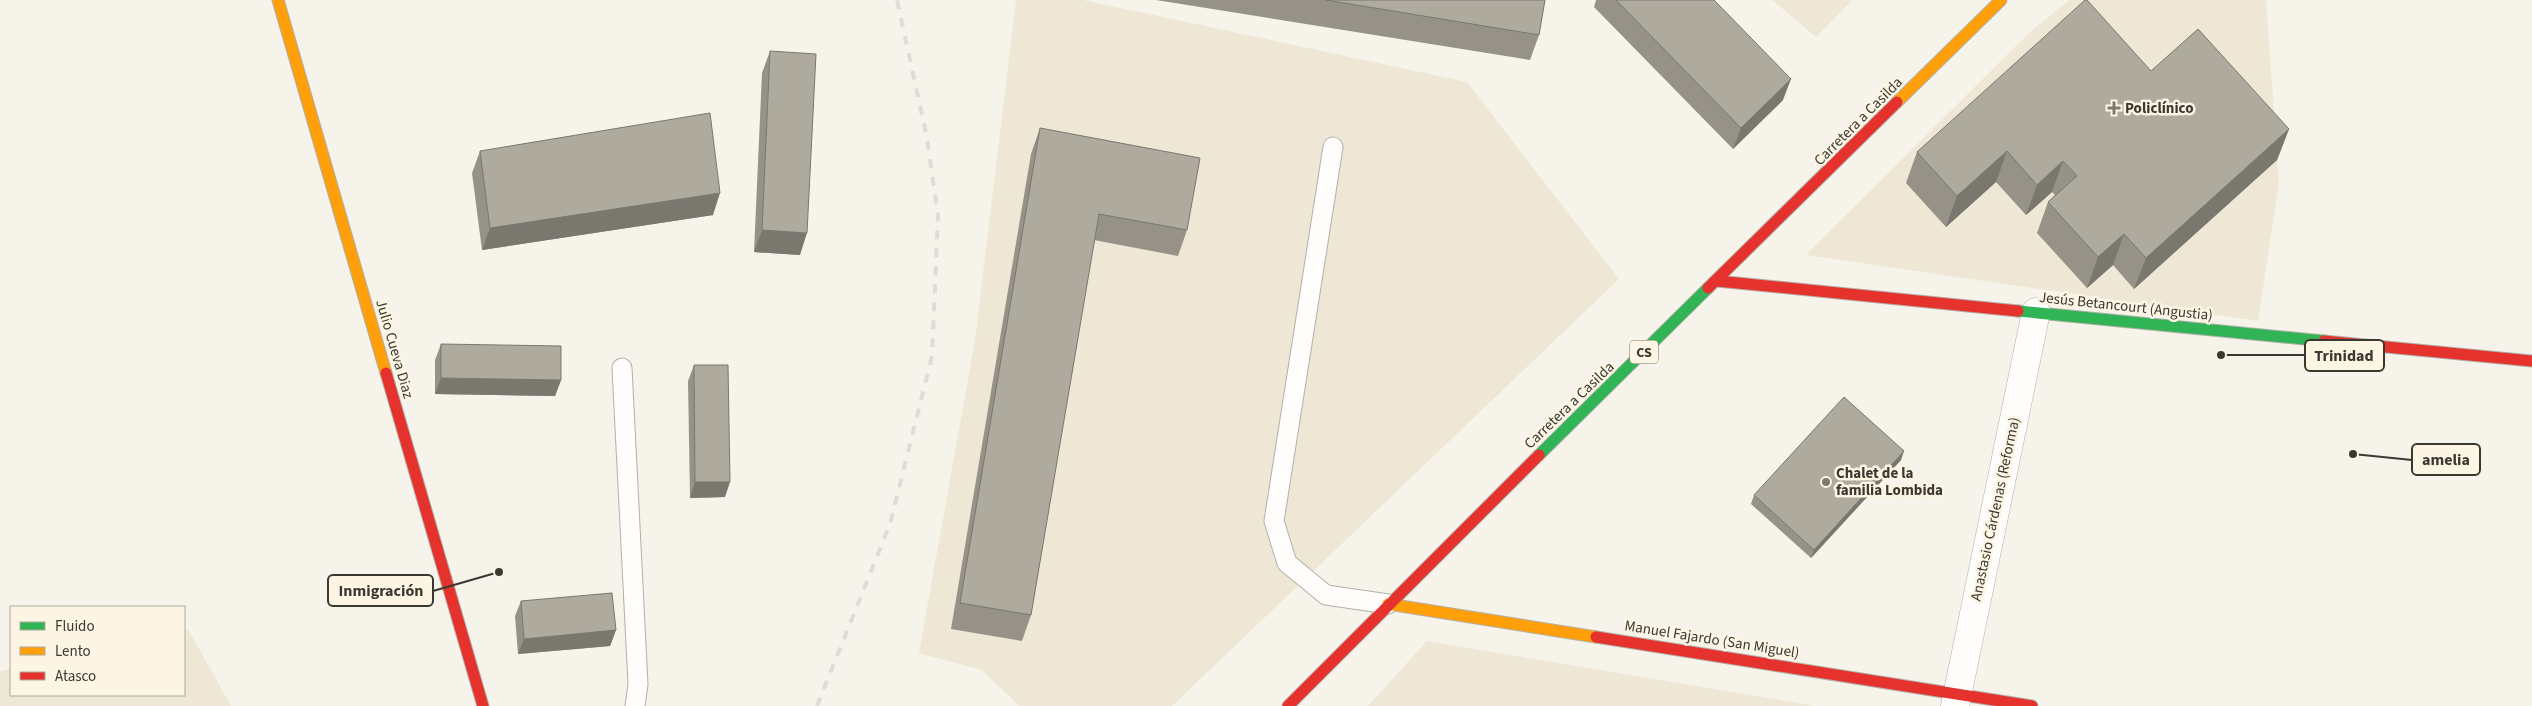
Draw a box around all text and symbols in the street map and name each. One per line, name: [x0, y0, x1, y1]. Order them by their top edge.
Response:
street label: Carretera a Casilda: [1809, 72, 1907, 170]
place label: Policlínico: [2125, 98, 2193, 119]
marker: Policlínico: [2107, 101, 2121, 115]
street label: Jesús Betancourt (Angustia): [2038, 287, 2214, 326]
street label: Julio Cueva Diaz: [370, 297, 419, 401]
callout: Trinidad: [2305, 340, 2384, 371]
road number: CS: [1630, 341, 1658, 364]
text: Trinidad: [2314, 345, 2374, 367]
street label: Carretera a Casilda: [1520, 357, 1619, 454]
street label: Anastasio Cárdenas (Reforma): [1966, 415, 2025, 603]
callout: amelia: [2412, 444, 2480, 475]
text: amelia: [2422, 449, 2470, 471]
place label: Chalet de la familia Lombida: [1836, 463, 1943, 501]
marker: Chalet de la familia Lombida: [1820, 476, 1832, 488]
callout: Inmigración: [328, 575, 433, 606]
text: Inmigración: [339, 580, 423, 602]
legend: [10, 606, 185, 696]
street label: Manuel Fajardo (San Miguel): [1623, 615, 1801, 664]
text: Fluido: [55, 616, 95, 637]
text: Lento: [55, 641, 91, 662]
text: Atasco: [55, 666, 96, 687]

